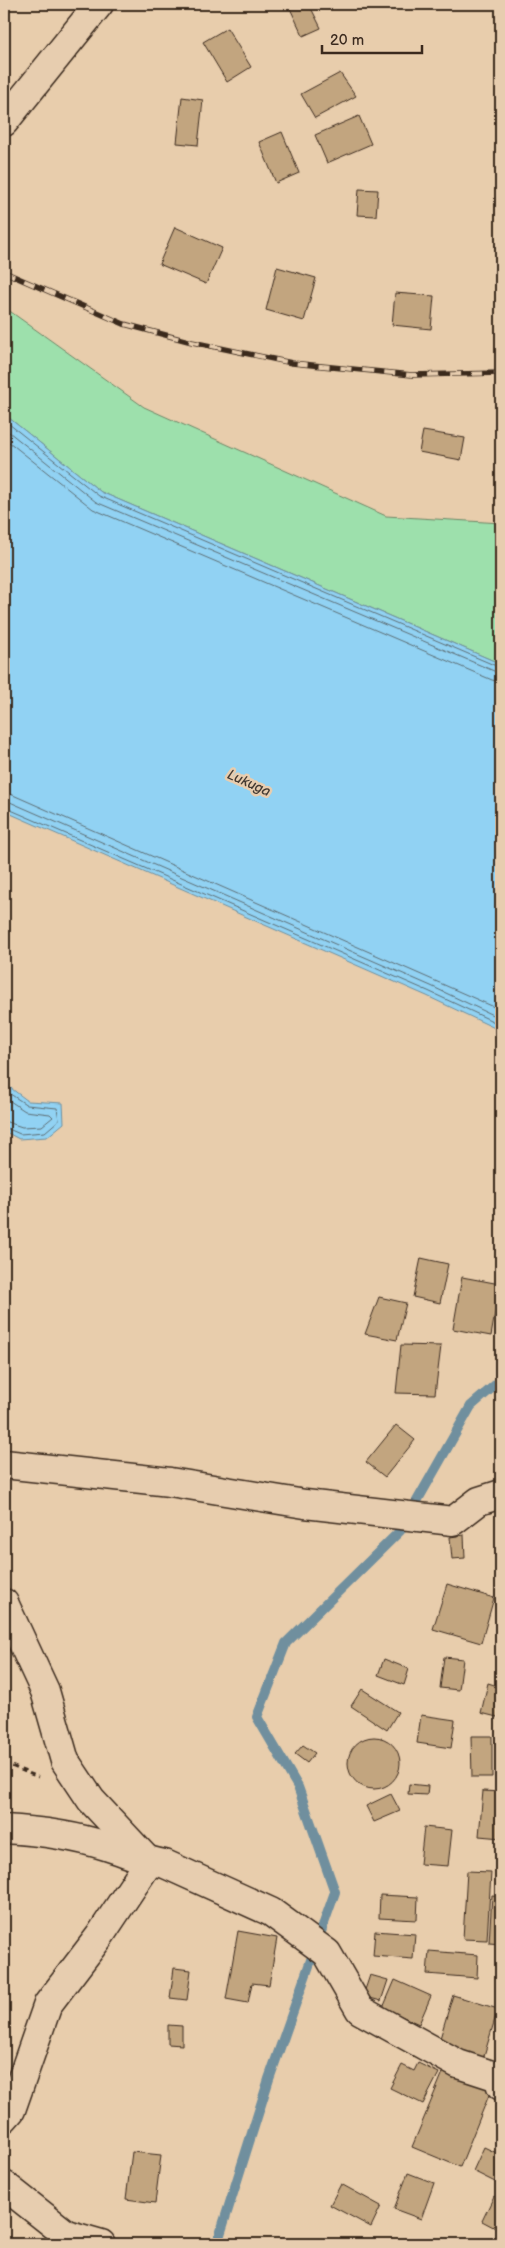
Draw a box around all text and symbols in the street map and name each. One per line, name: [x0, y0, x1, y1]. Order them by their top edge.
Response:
scale bar: [322, 22, 422, 54]
text: 20 m: [330, 31, 364, 50]
water label: Lukuga: [225, 766, 273, 800]

